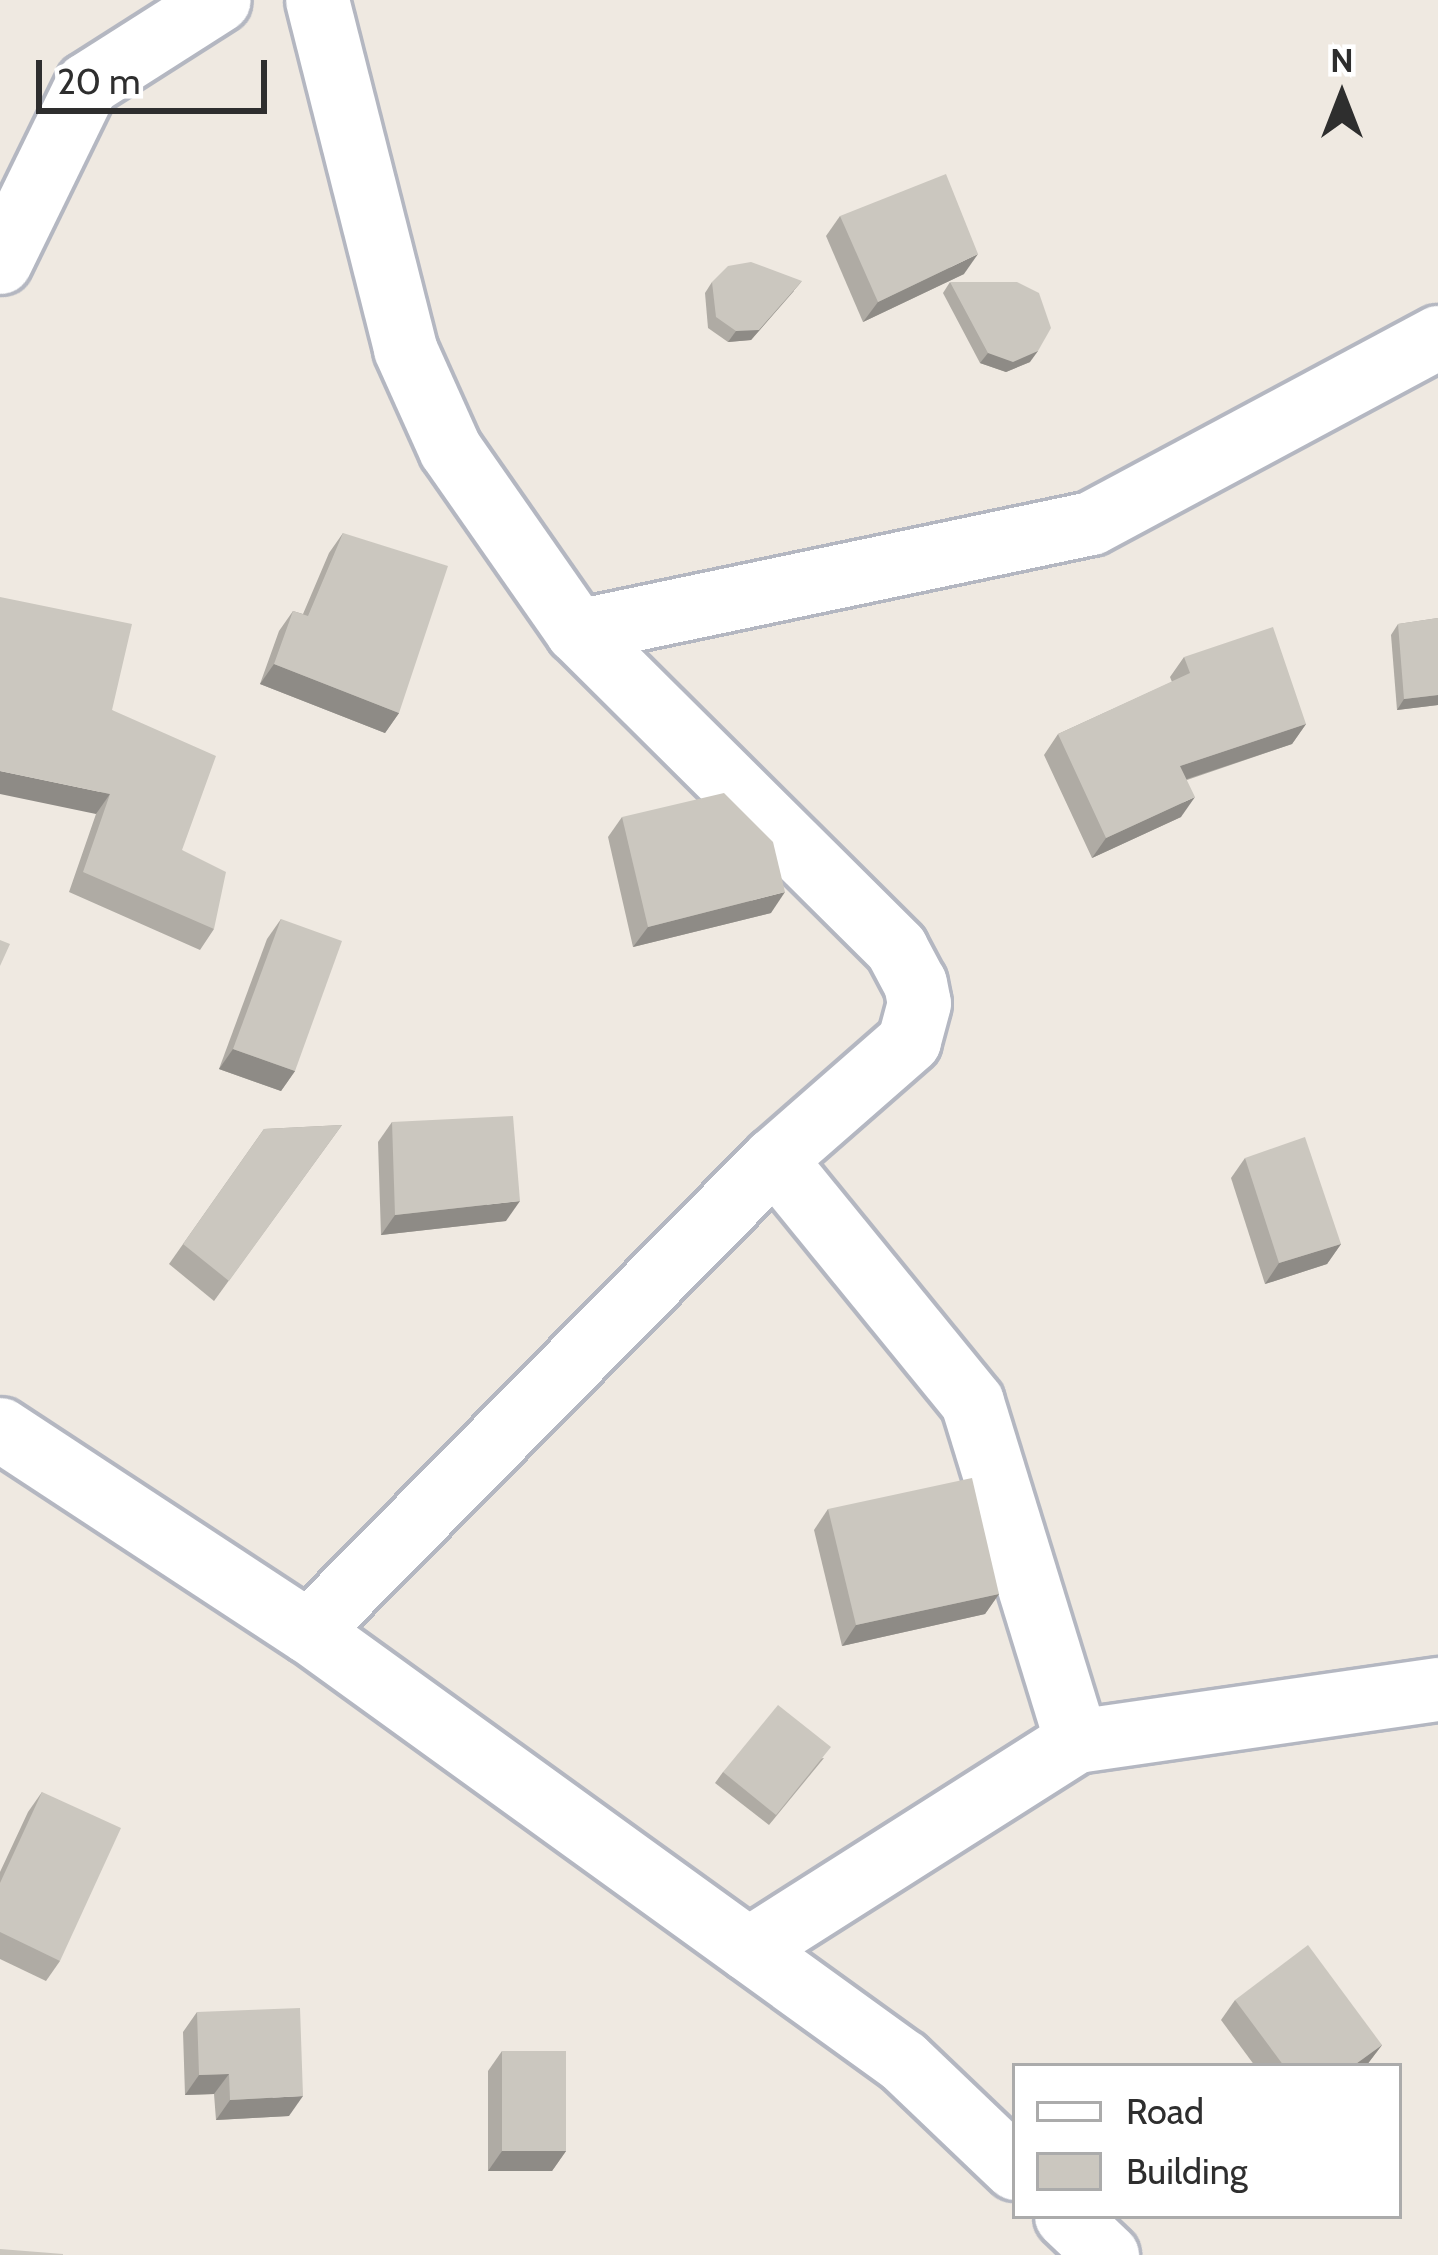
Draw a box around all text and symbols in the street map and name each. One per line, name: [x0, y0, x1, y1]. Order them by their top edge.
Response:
scale bar: [42, 36, 273, 110]
north arrow: [1282, 36, 1402, 156]
text: N: [1330, 40, 1354, 80]
text: 20 m: [57, 59, 141, 103]
legend: [1012, 2063, 1402, 2219]
text: Road: [1126, 2089, 1204, 2133]
text: Building: [1126, 2149, 1248, 2193]

